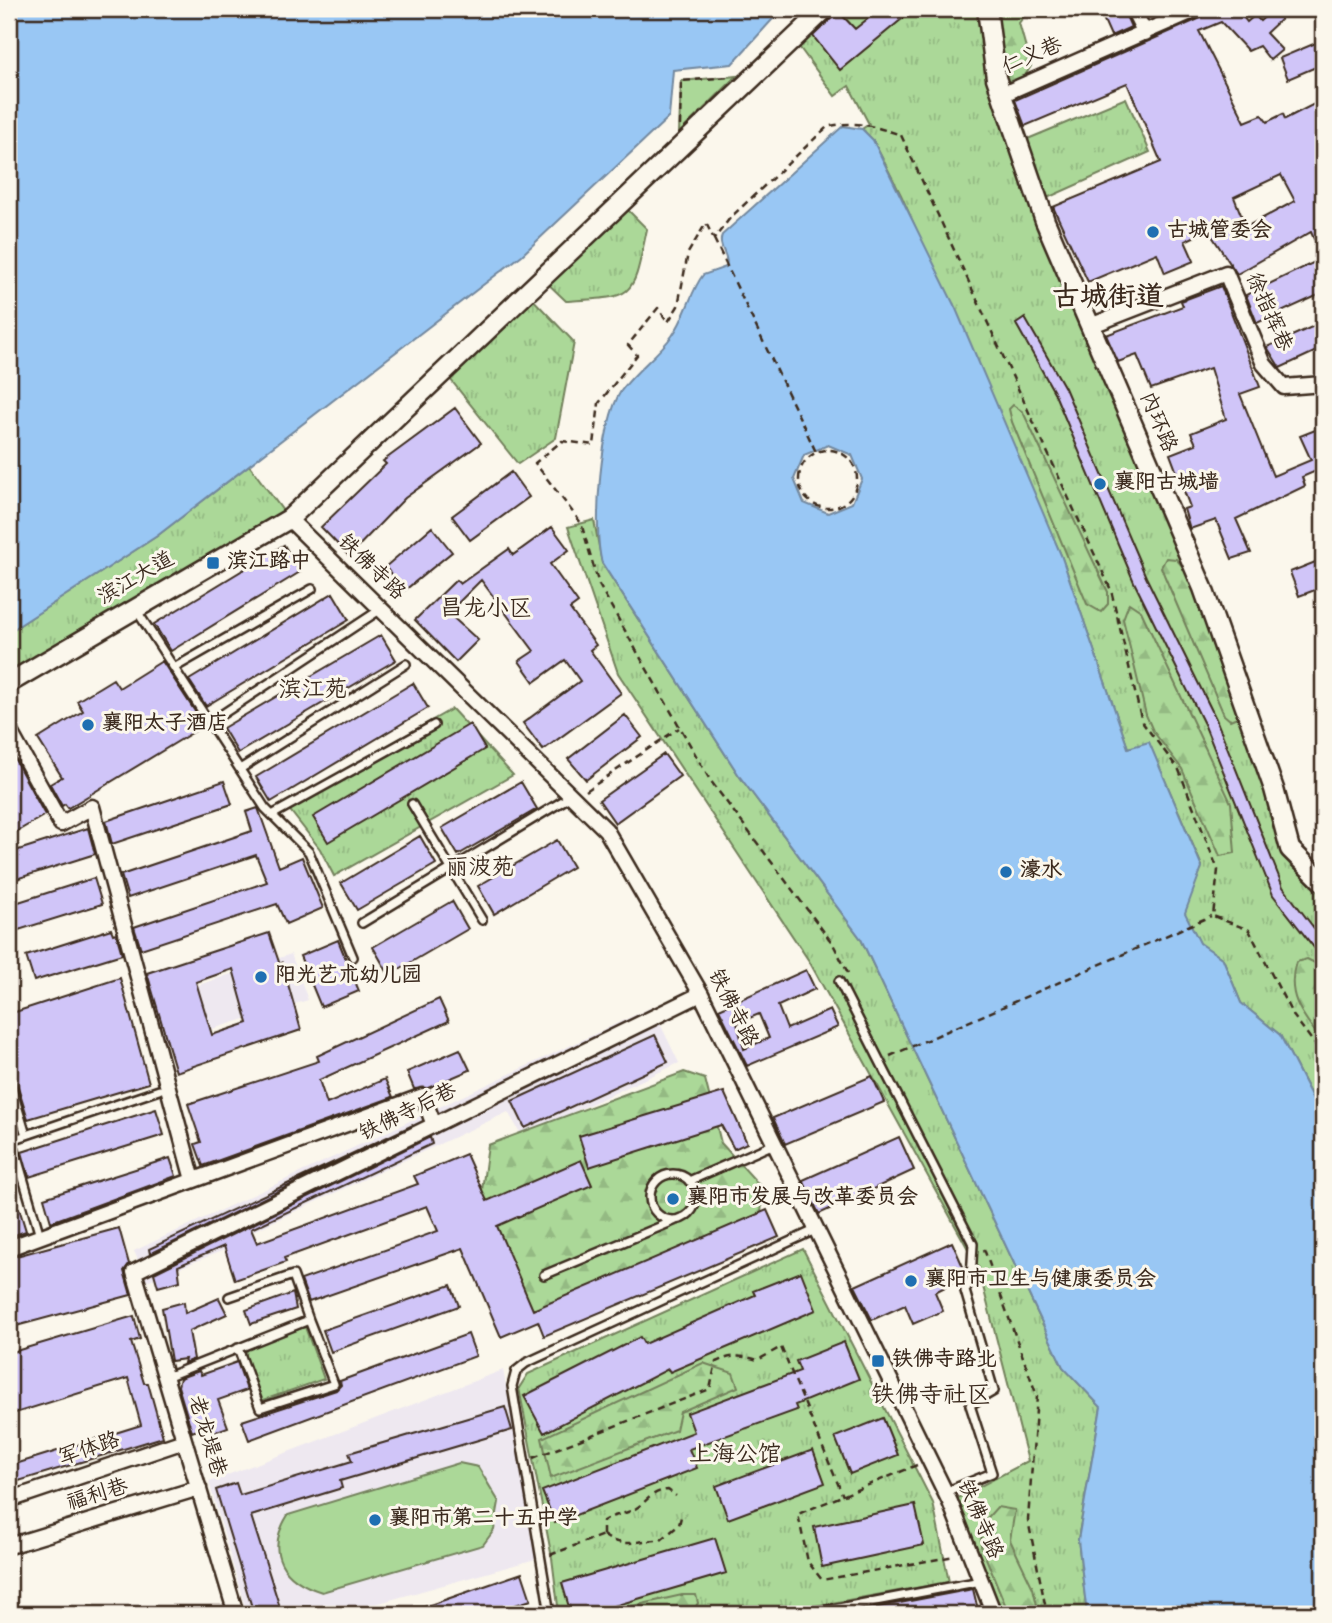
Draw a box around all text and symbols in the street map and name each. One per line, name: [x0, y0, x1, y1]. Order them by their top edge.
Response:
street label: 仁义巷: [998, 32, 1067, 82]
place label: 古城管委会: [1167, 218, 1272, 245]
marker: 古城管委会: [1145, 224, 1161, 240]
street label: 徐指挥巷: [1238, 269, 1297, 356]
district label: 古城街道: [1052, 282, 1164, 316]
street label: 内环路: [1132, 388, 1182, 457]
place label: 襄阳古城墙: [1114, 470, 1219, 497]
marker: 襄阳古城墙: [1092, 476, 1108, 492]
street label: 铁佛寺路: [331, 529, 410, 607]
street label: 滨江大道: [93, 546, 180, 612]
place label: 滨江路中: [227, 549, 311, 576]
marker: 滨江路中: [205, 555, 221, 571]
district label: 昌龙小区: [440, 596, 532, 624]
district label: 滨江苑: [279, 677, 348, 705]
place label: 襄阳太子酒店: [102, 711, 228, 738]
marker: 襄阳太子酒店: [80, 717, 96, 733]
district label: 丽波苑: [446, 855, 515, 883]
place label: 濠水: [1020, 858, 1062, 885]
marker: 濠水: [998, 864, 1014, 880]
place label: 阳光艺术幼儿园: [275, 963, 422, 990]
street label: 铁佛寺路: [701, 965, 763, 1052]
marker: 阳光艺术幼儿园: [253, 969, 269, 985]
street label: 铁佛寺后巷: [355, 1078, 462, 1148]
place label: 襄阳市发展与改革委员会: [687, 1185, 918, 1212]
marker: 襄阳市发展与改革委员会: [665, 1191, 681, 1207]
place label: 襄阳市卫生与健康委员会: [925, 1267, 1156, 1294]
marker: 襄阳市卫生与健康委员会: [903, 1273, 919, 1289]
place label: 铁佛寺路北: [892, 1347, 997, 1374]
marker: 铁佛寺路北: [870, 1353, 886, 1369]
district label: 铁佛寺社区: [871, 1382, 991, 1412]
street label: 老龙堤巷: [181, 1393, 231, 1481]
street label: 军体路: [55, 1427, 124, 1473]
district label: 上海公馆: [689, 1442, 781, 1470]
street label: 福利巷: [64, 1474, 132, 1518]
street label: 铁佛寺路: [950, 1476, 1008, 1564]
place label: 襄阳市第二十五中学: [389, 1506, 578, 1533]
marker: 襄阳市第二十五中学: [367, 1512, 383, 1528]

